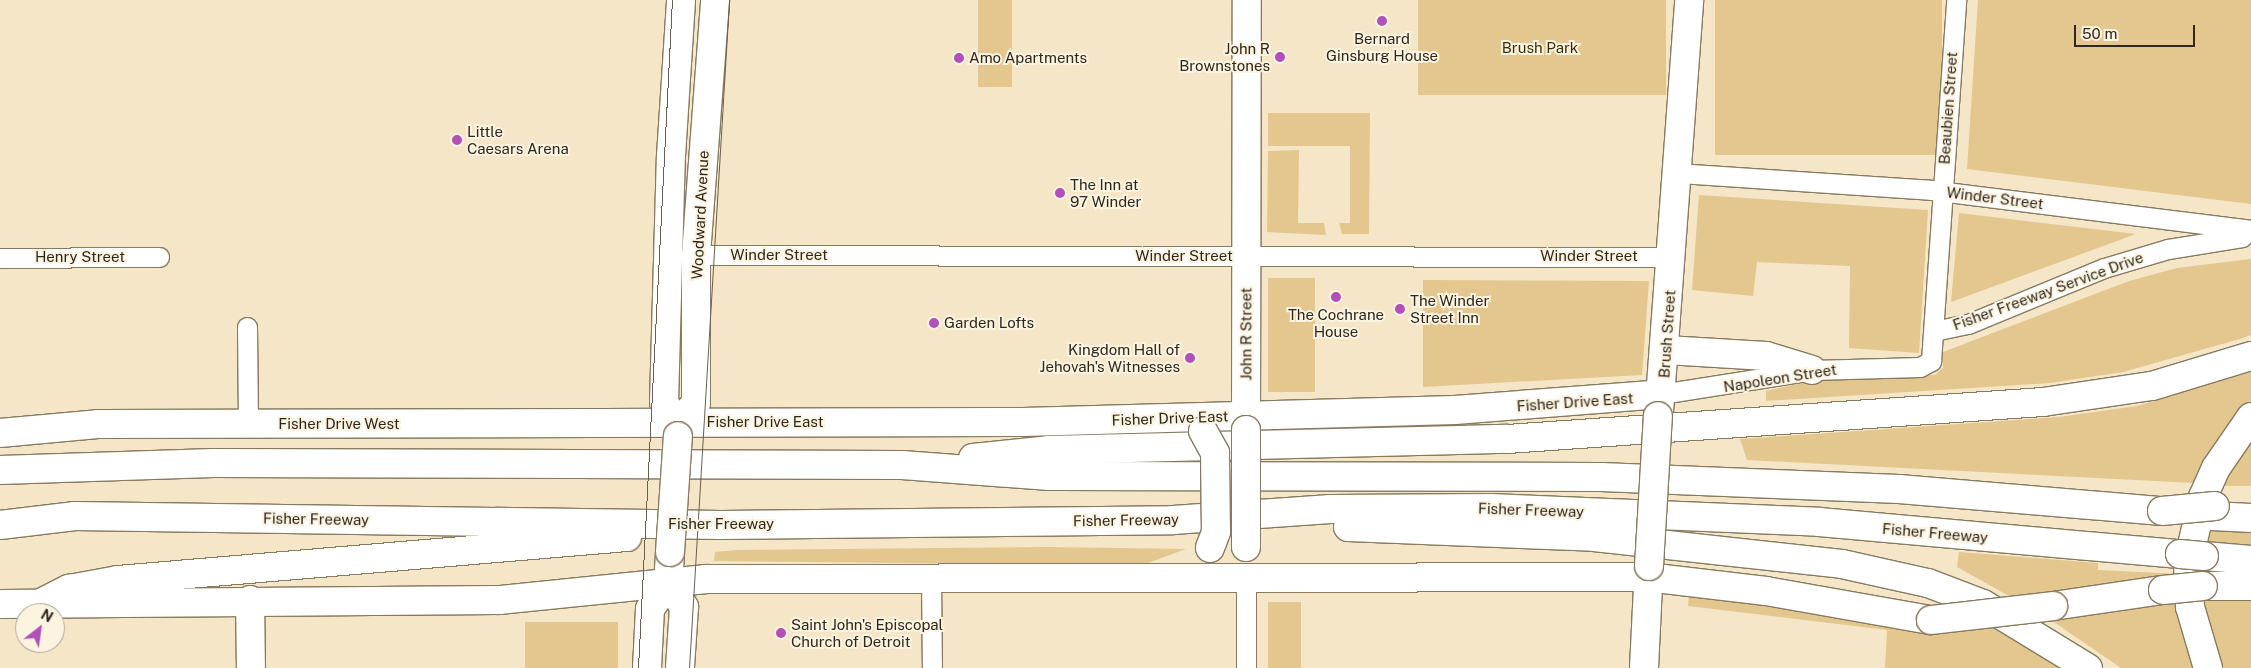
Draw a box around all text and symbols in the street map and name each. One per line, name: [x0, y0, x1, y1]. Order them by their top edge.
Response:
marker: Bernard Ginsburg House: [1376, 15, 1388, 27]
scale bar: [2076, 15, 2197, 47]
text: 50 m: [2082, 25, 2117, 42]
place label: Bernard Ginsburg House: [1326, 29, 1438, 64]
place label: John R Brownstones: [1179, 39, 1270, 74]
park label: Brush Park: [1502, 39, 1578, 57]
place label: Amo Apartments: [969, 49, 1087, 67]
marker: John R Brownstones: [1274, 51, 1286, 63]
street label: Beaubien Street: [1935, 51, 1961, 165]
marker: Amo Apartments: [953, 52, 965, 64]
place label: Little Caesars Arena: [467, 122, 569, 157]
marker: Little Caesars Arena: [451, 134, 463, 146]
street label: Woodward Avenue: [688, 150, 712, 280]
place label: The Inn at 97 Winder: [1070, 175, 1142, 210]
street label: Winder Street: [1945, 183, 2045, 213]
marker: The Inn at 97 Winder: [1054, 187, 1066, 199]
street label: Winder Street: [730, 246, 828, 264]
street label: Winder Street: [1135, 247, 1233, 265]
street label: Winder Street: [1540, 247, 1638, 265]
street label: Henry Street: [35, 248, 125, 266]
street label: Fisher Freeway Service Drive: [1950, 248, 2146, 334]
street label: John R Street: [1237, 288, 1255, 380]
street label: Brush Street: [1655, 289, 1679, 379]
marker: The Cochrane House: [1330, 291, 1342, 303]
place label: The Winder Street Inn: [1410, 291, 1490, 326]
marker: The Winder Street Inn: [1394, 303, 1406, 315]
place label: The Cochrane House: [1288, 305, 1384, 340]
place label: Garden Lofts: [944, 314, 1034, 332]
marker: Garden Lofts: [928, 317, 940, 329]
place label: Kingdom Hall of Jehovah's Witnesses: [1039, 340, 1180, 375]
marker: Kingdom Hall of Jehovah's Witnesses: [1184, 352, 1196, 364]
street label: Napoleon Street: [1722, 360, 1838, 396]
street label: Fisher Drive East: [1516, 389, 1634, 415]
street label: Fisher Drive East: [1111, 407, 1229, 429]
street label: Fisher Drive East: [706, 413, 824, 431]
street label: Fisher Drive West: [278, 415, 400, 433]
street label: Fisher Freeway: [1478, 499, 1584, 521]
street label: Fisher Freeway: [263, 509, 369, 529]
street label: Fisher Freeway: [1073, 510, 1179, 530]
street label: Fisher Freeway: [668, 515, 774, 533]
street label: Fisher Freeway: [1881, 519, 1989, 547]
north arrow: [15, 603, 65, 653]
text: N: [38, 606, 56, 626]
place label: Saint John's Episcopal Church of Detroit: [791, 615, 943, 650]
marker: Saint John's Episcopal Church of Detroit: [775, 627, 787, 639]

